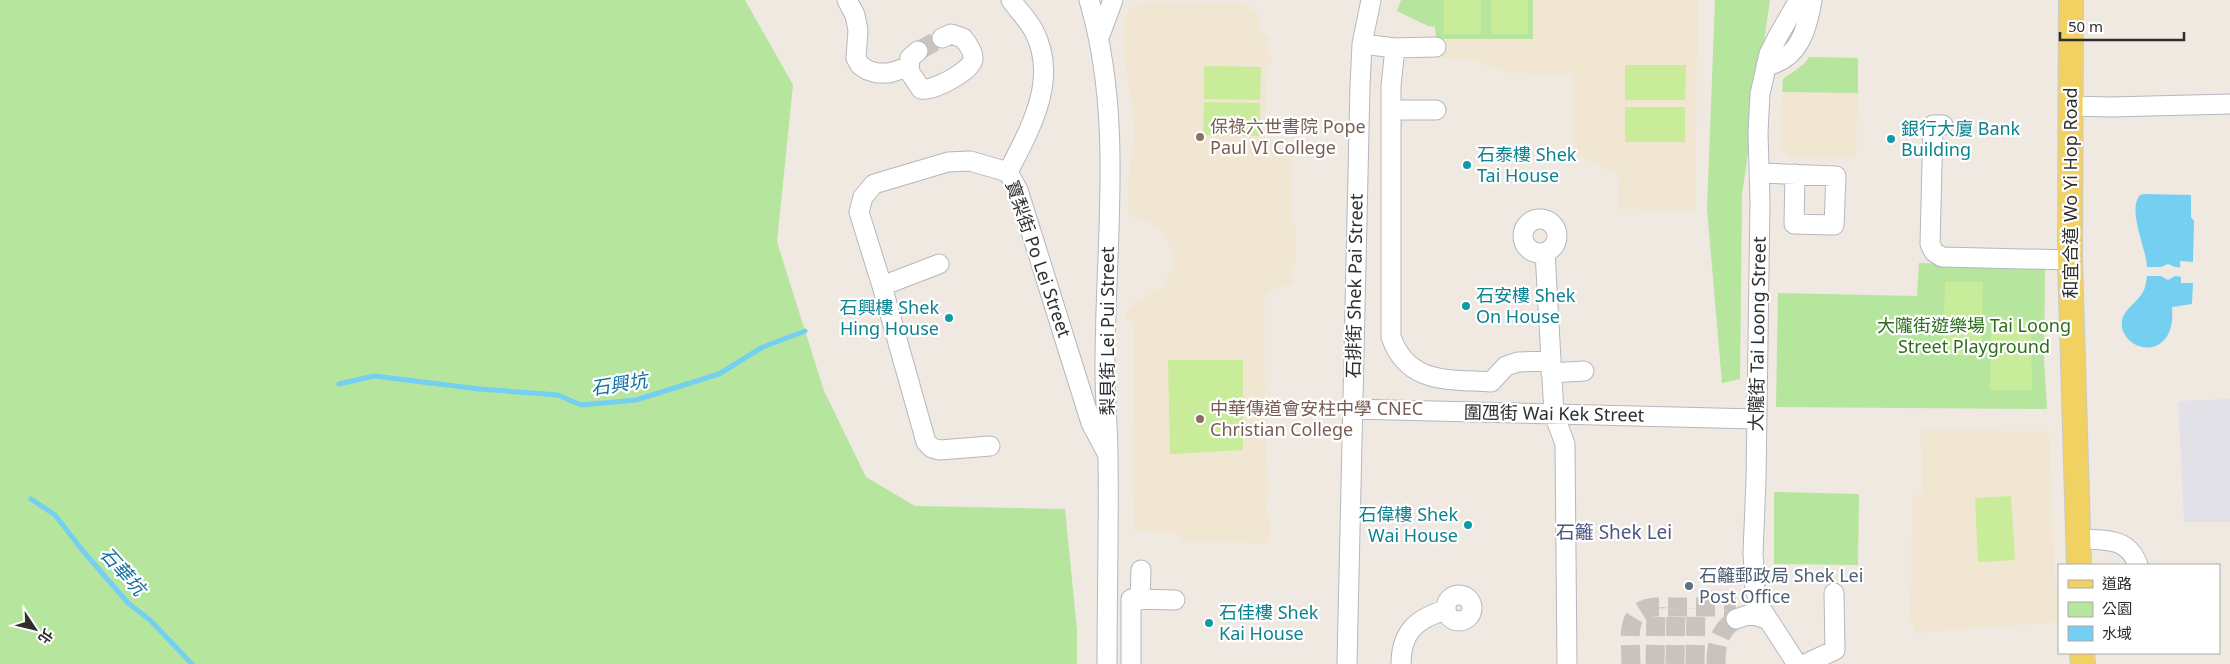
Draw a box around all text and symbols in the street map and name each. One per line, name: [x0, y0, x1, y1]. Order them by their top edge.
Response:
scale bar: [2060, 10, 2184, 42]
text: 50 m: [2068, 16, 2103, 36]
street label: 和宜合道 Wo Yi Hop Road: [2058, 87, 2082, 299]
place label: 保祿六世書院 Pope Paul VI College: [1210, 114, 1366, 159]
place label: 銀行大廈 Bank Building: [1901, 116, 2021, 161]
marker: 保祿六世書院 Pope Paul VI College: [1194, 131, 1206, 143]
marker: 銀行大廈 Bank Building: [1885, 133, 1897, 145]
place label: 石泰樓 Shek Tai House: [1477, 142, 1577, 187]
marker: 石泰樓 Shek Tai House: [1461, 159, 1473, 171]
street label: 寶梨街 Po Lei Street: [1001, 177, 1077, 341]
street label: 石排街 Shek Pai Street: [1340, 193, 1368, 379]
street label: 大隴街 Tai Loong Street: [1743, 236, 1771, 432]
street label: 梨貝街 Lei Pui Street: [1095, 246, 1119, 416]
place label: 石安樓 Shek On House: [1476, 283, 1576, 328]
place label: 石興樓 Shek Hing House: [840, 295, 939, 340]
marker: 石安樓 Shek On House: [1460, 300, 1472, 312]
marker: 石興樓 Shek Hing House: [943, 312, 955, 324]
park label: 大隴街遊樂場 Tai Loong Street Playground: [1877, 313, 2071, 358]
water label: 石興坑: [589, 366, 652, 401]
place label: 中華傳道會安柱中學 CNEC Christian College: [1210, 396, 1423, 441]
street label: 圍乪街 Wai Kek Street: [1464, 399, 1645, 427]
marker: 中華傳道會安柱中學 CNEC Christian College: [1194, 413, 1206, 425]
place label: 石偉樓 Shek Wai House: [1359, 502, 1458, 547]
marker: 石偉樓 Shek Wai House: [1462, 519, 1474, 531]
district label: 石籬 Shek Lei: [1556, 519, 1672, 545]
water label: 石華坑: [94, 541, 154, 603]
place label: 石籬郵政局 Shek Lei Post Office: [1699, 563, 1863, 608]
legend: [2058, 564, 2220, 654]
text: 道路: [2102, 573, 2132, 593]
marker: 石籬郵政局 Shek Lei Post Office: [1683, 580, 1695, 592]
text: 公園: [2102, 598, 2132, 618]
place label: 石佳樓 Shek Kai House: [1219, 600, 1319, 645]
north arrow: [10, 604, 60, 654]
marker: 石佳樓 Shek Kai House: [1203, 617, 1215, 629]
text: 水域: [2102, 623, 2132, 643]
text: 北: [34, 626, 58, 648]

